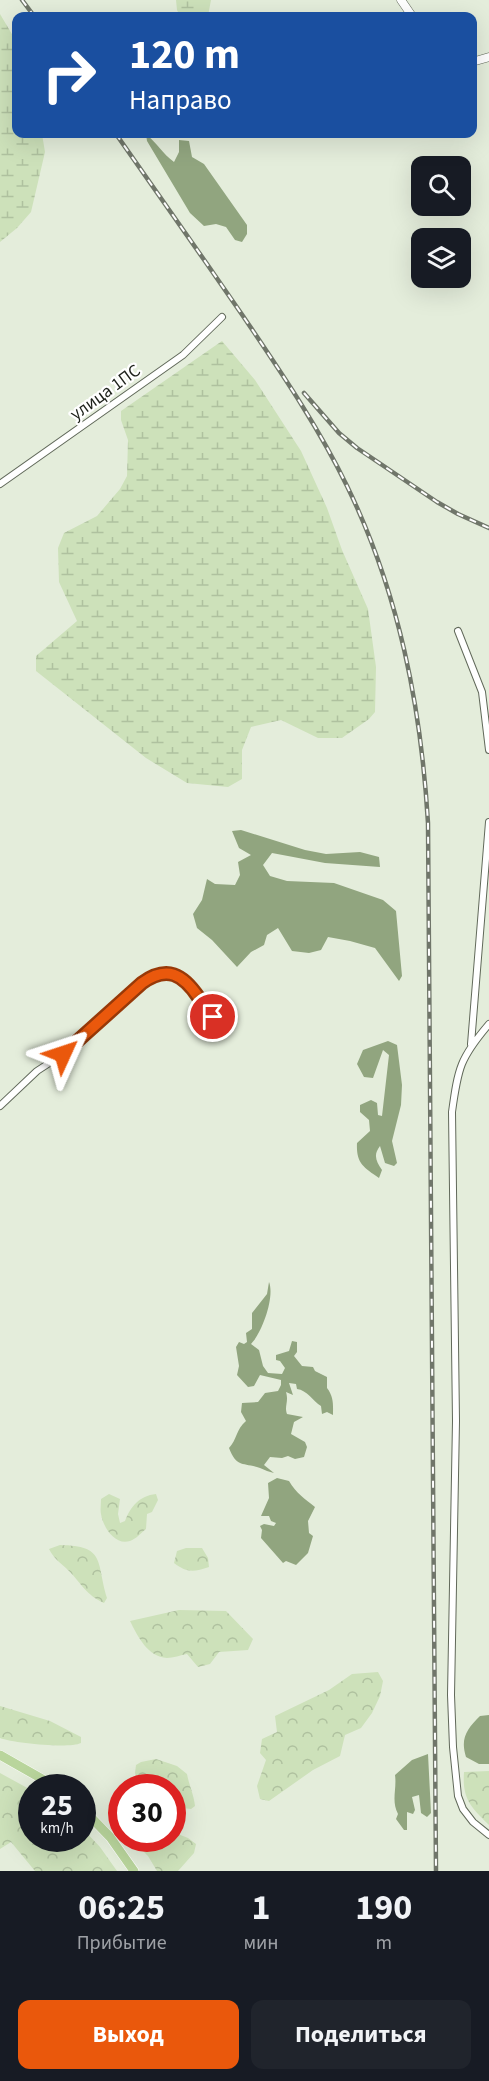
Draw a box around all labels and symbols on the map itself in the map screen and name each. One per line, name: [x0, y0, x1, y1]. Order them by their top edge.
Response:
street label: улица 1ПС: [65, 358, 146, 427]
pin: [187, 991, 238, 1042]
position arrow: [31, 1022, 95, 1086]
speed limit sign: 30: [108, 1774, 186, 1852]

